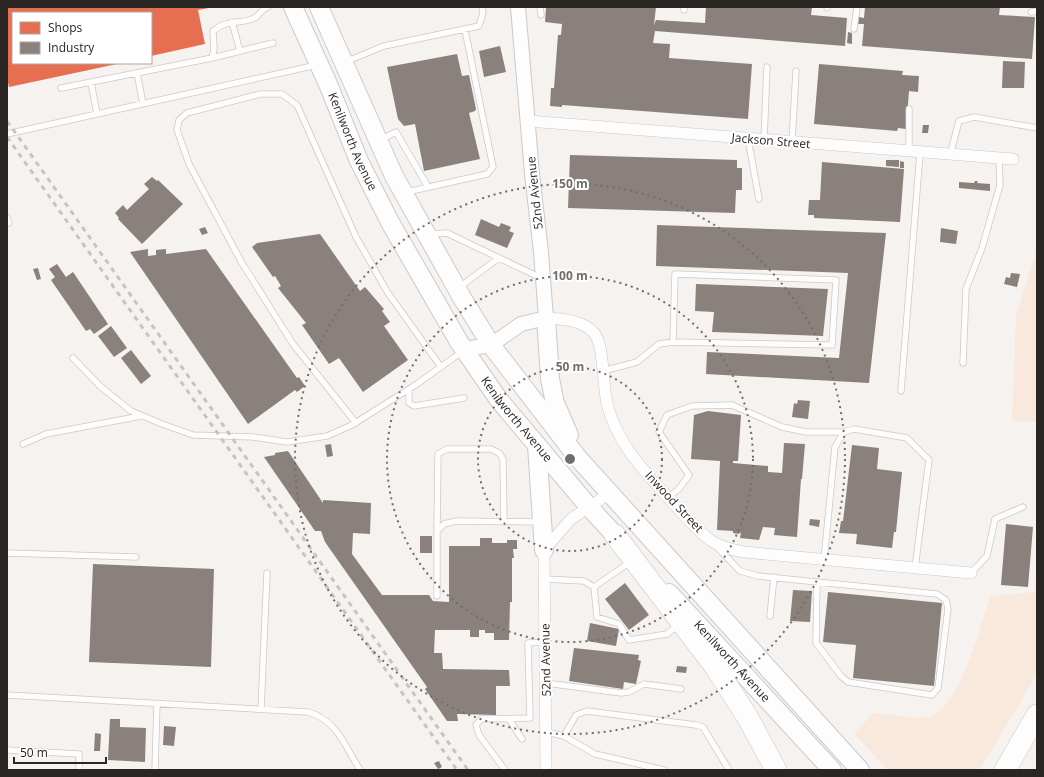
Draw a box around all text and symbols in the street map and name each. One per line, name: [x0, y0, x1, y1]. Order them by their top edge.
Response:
legend: [12, 12, 152, 64]
text: Shops: [48, 19, 83, 36]
text: Industry: [48, 39, 95, 56]
street label: Kenilworth Avenue: [324, 90, 382, 194]
street label: Jackson Street: [730, 129, 811, 152]
street label: 52nd Avenue: [522, 155, 547, 230]
text: 150 m: [552, 175, 588, 192]
text: 100 m: [552, 267, 588, 284]
text: 50 m: [556, 358, 584, 375]
street label: Kenilworth Avenue: [477, 373, 557, 466]
centre of rings: [563, 452, 577, 466]
street label: Inwood Street: [641, 467, 707, 536]
street label: Kenilworth Avenue: [690, 616, 775, 706]
street label: 52nd Avenue: [536, 623, 555, 697]
scale bar: [14, 739, 106, 765]
text: 50 m: [20, 744, 48, 761]

